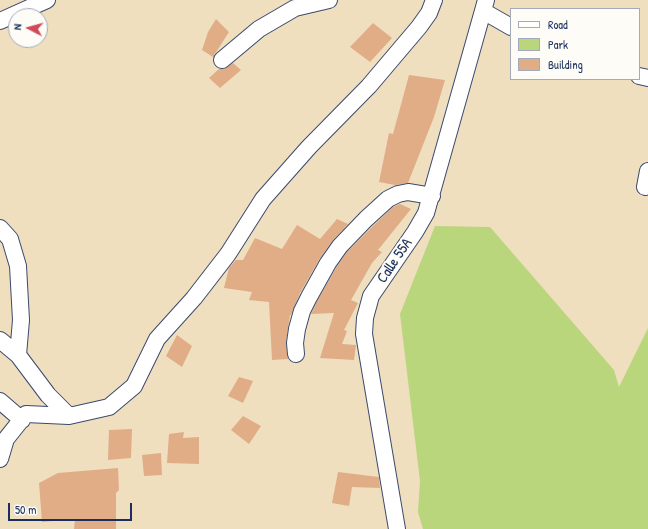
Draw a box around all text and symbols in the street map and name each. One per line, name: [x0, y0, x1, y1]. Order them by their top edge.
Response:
north arrow: [8, 8, 48, 48]
legend: [510, 8, 640, 80]
text: Road: [548, 16, 568, 33]
text: N: [10, 23, 24, 31]
text: Park: [548, 36, 568, 53]
text: Building: [548, 56, 583, 73]
street label: Calle 55A: [374, 235, 416, 287]
scale bar: [10, 495, 134, 521]
text: 50 m: [15, 501, 36, 518]

